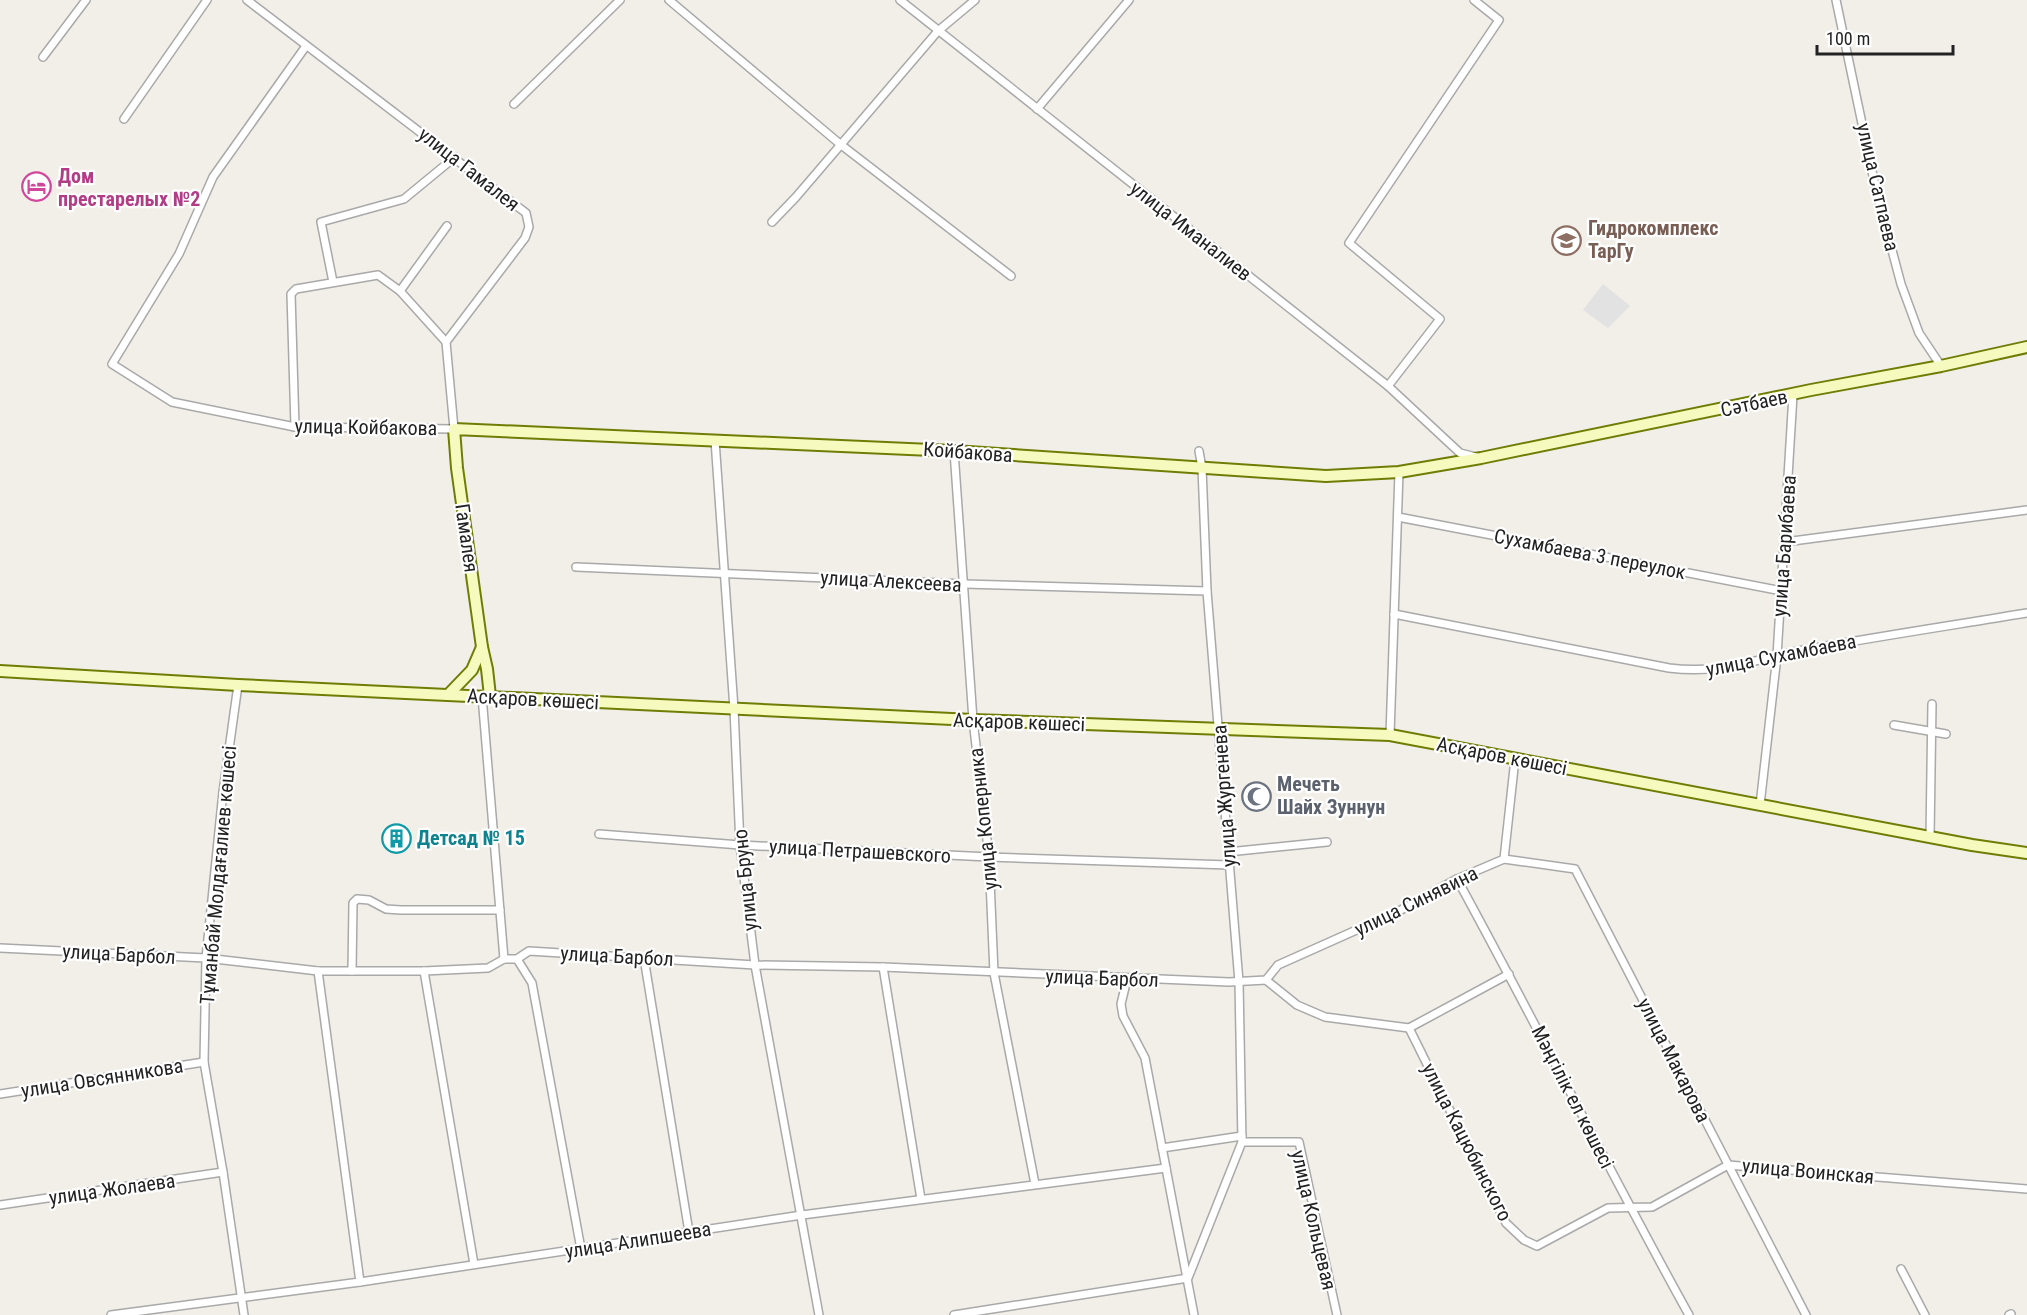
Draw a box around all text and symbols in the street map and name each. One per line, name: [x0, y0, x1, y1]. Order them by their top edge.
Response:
scale bar: [1817, 18, 1954, 56]
text: 100 m: [1826, 28, 1870, 49]
street label: улица Сатпаева: [1852, 120, 1904, 254]
street label: улица Гамалея: [414, 122, 524, 216]
place label: Дом престарелых №2: [58, 164, 200, 211]
hotel icon: Дом престарелых №2: [21, 171, 53, 203]
street label: улица Иманалиев: [1126, 176, 1256, 286]
place label: Гидрокомплекс ТарГу: [1588, 216, 1719, 263]
school or university icon: Гидрокомплекс ТарГу: [1551, 224, 1583, 256]
street label: Сәтбаев: [1718, 384, 1790, 422]
street label: улица Койбакова: [295, 414, 437, 440]
street label: Койбакова: [922, 437, 1014, 467]
street label: улица Барибаева: [1767, 474, 1801, 618]
street label: Гамалея: [450, 502, 484, 574]
street label: Сухамбаева 3 переулок: [1492, 524, 1688, 584]
street label: улица Алексеева: [820, 565, 962, 597]
street label: улица Сухамбаева: [1704, 629, 1858, 681]
street label: Асқаров көшесі: [466, 684, 600, 714]
street label: Асқаров көшесі: [953, 708, 1085, 736]
street label: улица Жургенева: [1207, 724, 1241, 868]
street label: Асқаров көшесі: [1435, 732, 1569, 780]
street label: Тұманбай Молдағалиев көшесі: [195, 745, 241, 1005]
street label: улица Коперника: [964, 747, 1002, 891]
place label: Мечеть Шайх Зуннун: [1277, 772, 1385, 819]
mosque icon: Мечеть Шайх Зуннун: [1240, 780, 1272, 812]
building icon: Детсад № 15: [380, 822, 412, 854]
place label: Детсад № 15: [417, 826, 525, 850]
street label: улица Бруно: [728, 828, 762, 932]
street label: улица Петрашевского: [768, 834, 952, 868]
street label: улица Синявина: [1350, 861, 1482, 941]
street label: улица Барбол: [62, 939, 176, 969]
street label: улица Барбол: [560, 941, 674, 971]
street label: улица Барбол: [1045, 964, 1159, 992]
street label: улица Макарова: [1632, 994, 1716, 1126]
street label: Мәңгілік ел көшесі: [1527, 1022, 1619, 1172]
street label: улица Овсянникова: [19, 1053, 185, 1103]
street label: улица Кацюбинского: [1417, 1059, 1517, 1225]
street label: улица Кольцевая: [1286, 1148, 1342, 1292]
street label: улица Воинская: [1741, 1153, 1875, 1189]
street label: улица Жолаева: [47, 1168, 177, 1210]
street label: улица Алипшеева: [563, 1217, 713, 1263]

